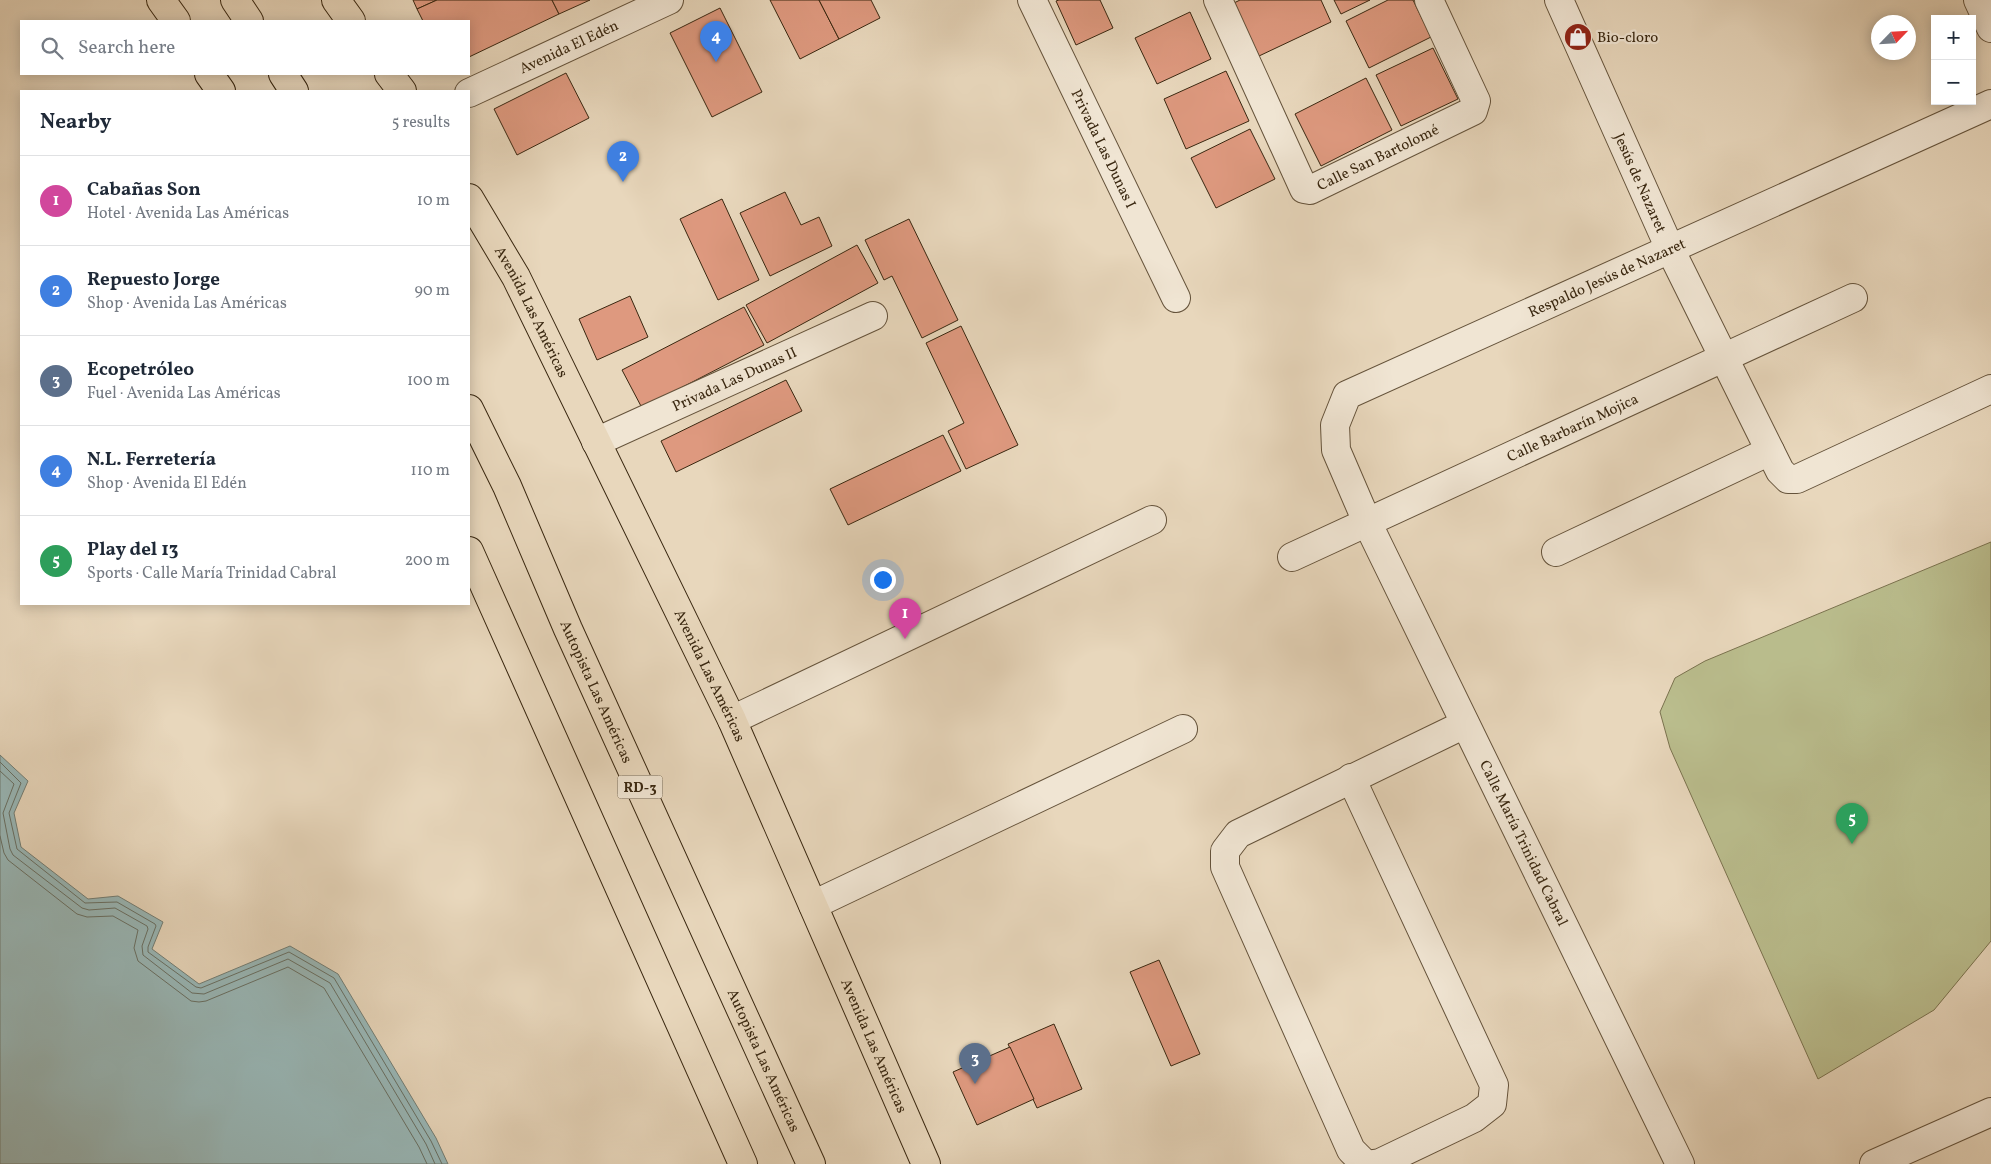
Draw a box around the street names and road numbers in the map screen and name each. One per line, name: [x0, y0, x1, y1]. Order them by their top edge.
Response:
street label: Avenida El Edén: [516, 16, 622, 80]
street label: Privada Las Dunas I: [1065, 86, 1140, 212]
street label: Calle San Bartolomé: [1314, 120, 1443, 197]
street label: Jesús de Nazaret: [1608, 130, 1670, 237]
street label: Respaldo Jesús de Nazaret: [1525, 234, 1690, 324]
street label: Avenida Las Américas: [488, 243, 572, 382]
street label: Privada Las Dunas II: [669, 343, 801, 418]
street label: Calle Barbarín Mojica: [1504, 389, 1642, 468]
street label: Avenida Las Américas: [668, 606, 749, 746]
street label: Autopista Las Américas: [554, 617, 637, 767]
street label: Calle María Trinidad Cabral: [1473, 757, 1572, 930]
road number: RD-3: [618, 776, 662, 799]
street label: Avenida Las Américas: [834, 976, 911, 1117]
street label: Autopista Las Américas: [721, 986, 804, 1136]

